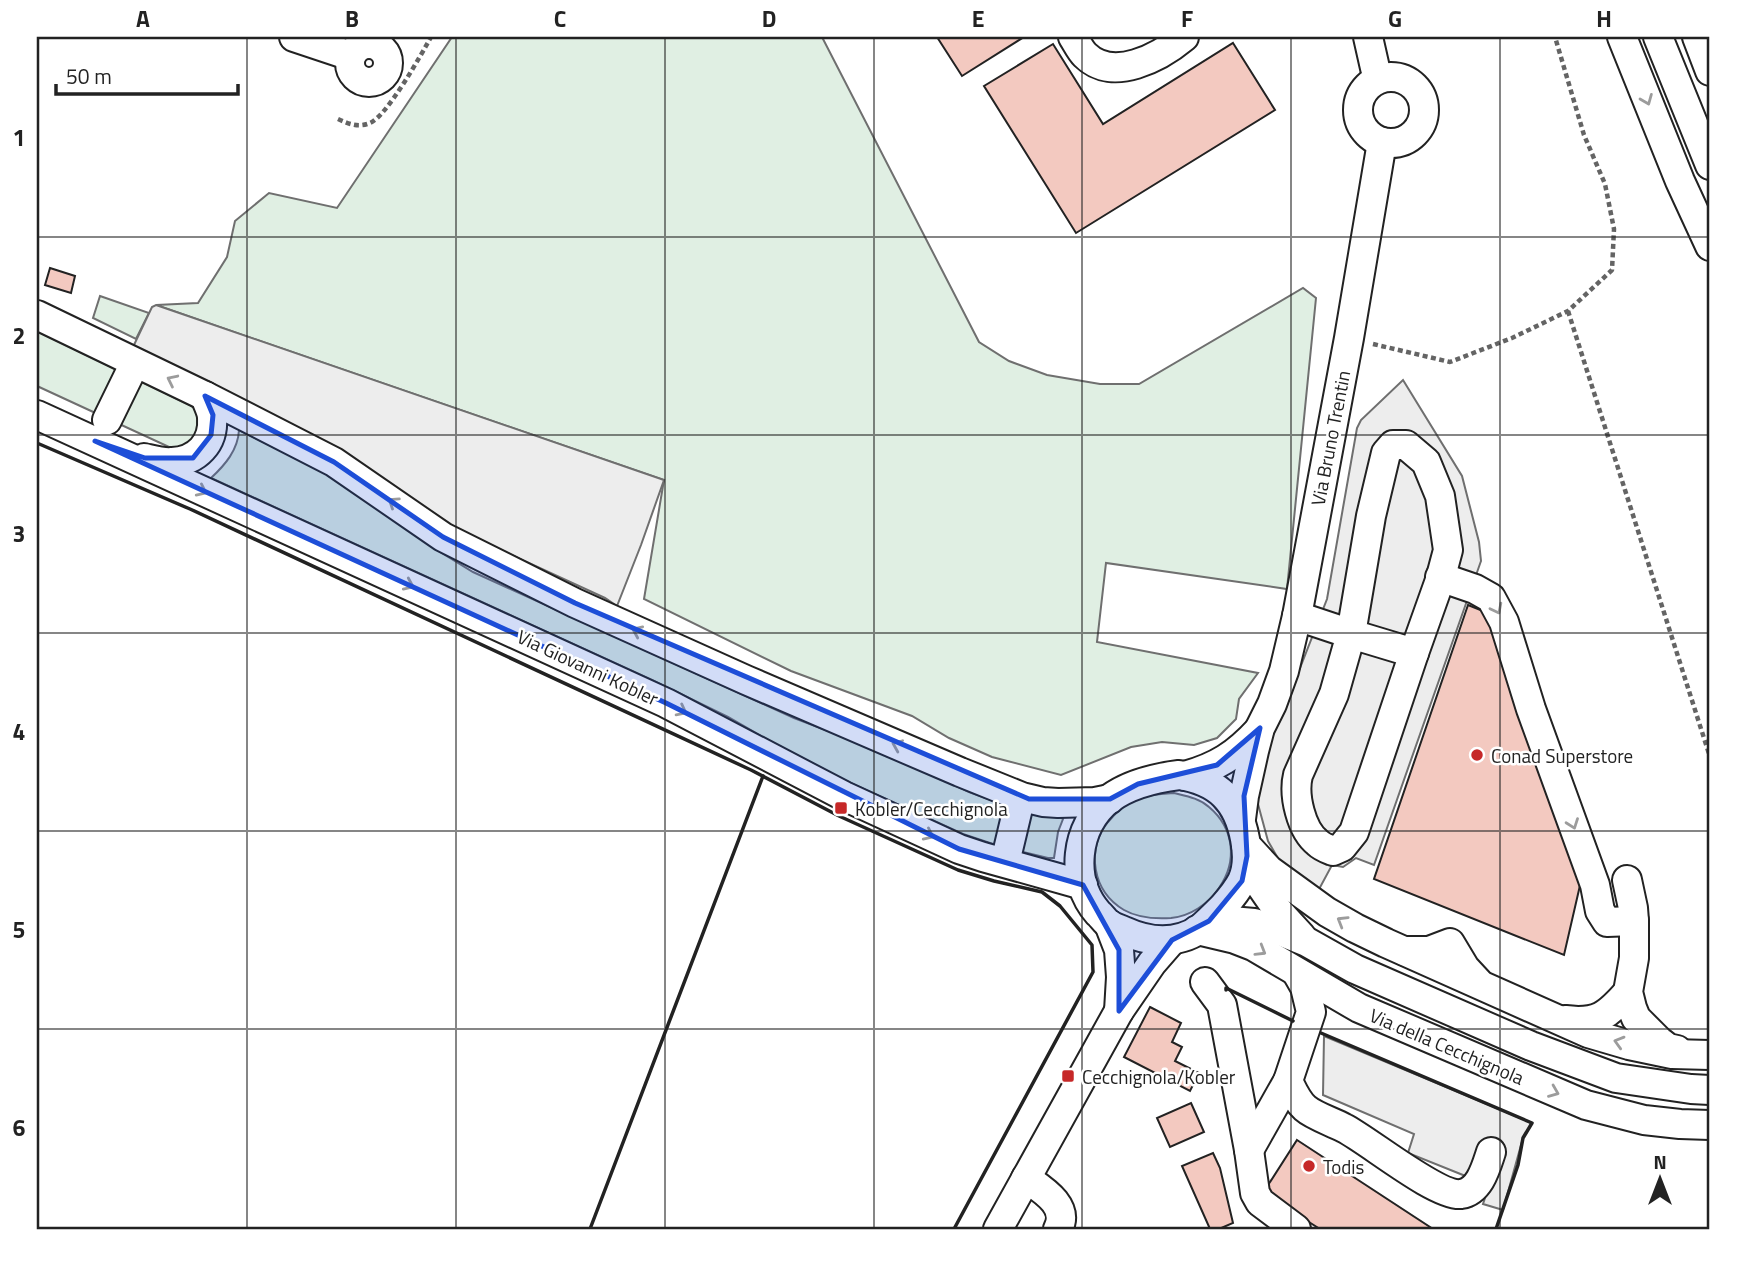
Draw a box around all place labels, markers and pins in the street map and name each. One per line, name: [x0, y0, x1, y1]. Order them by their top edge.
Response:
place label: Conad Superstore: [1491, 741, 1633, 770]
marker: Conad Superstore: [1469, 747, 1485, 763]
place label: Kobler/Cecchignola: [855, 794, 1008, 823]
marker: Kobler/Cecchignola: [833, 800, 849, 816]
place label: Cecchignola/Kobler: [1082, 1062, 1236, 1091]
marker: Cecchignola/Kobler: [1060, 1068, 1076, 1084]
place label: Todis: [1323, 1152, 1365, 1181]
marker: Todis: [1301, 1158, 1317, 1174]

